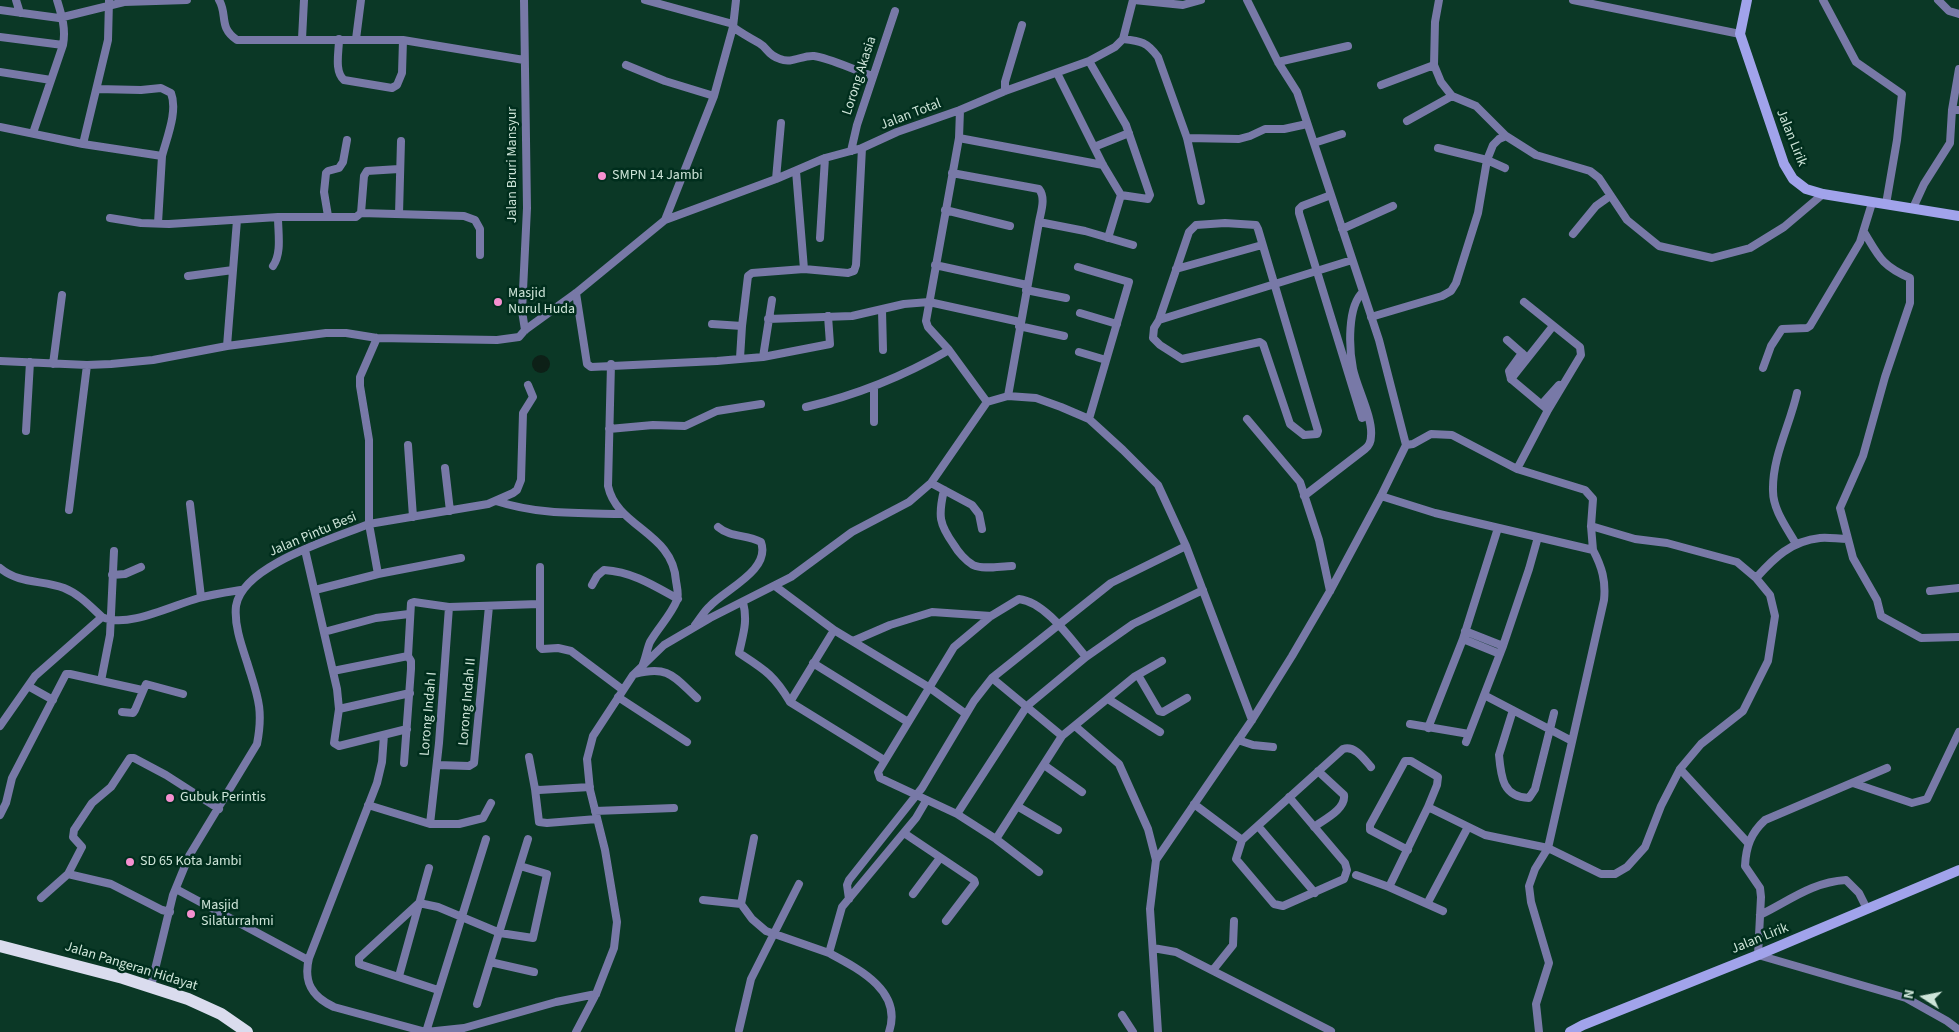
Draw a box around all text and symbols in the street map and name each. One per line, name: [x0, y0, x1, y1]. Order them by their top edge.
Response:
street label: Lorong Akasia: [839, 34, 881, 118]
street label: Jalan Total: [878, 96, 944, 134]
street label: Jalan Bruri Mansyur: [505, 107, 521, 223]
street label: Jalan Lirik: [1772, 107, 1810, 169]
place label: SMPN 14 Jambi: [612, 168, 703, 184]
marker: SMPN 14 Jambi: [596, 170, 608, 182]
place label: Masjid Nurul Huda: [508, 286, 575, 318]
marker: Masjid Nurul Huda: [492, 296, 504, 308]
street label: Jalan Pintu Besi: [267, 509, 359, 561]
street label: Lorong Indah II: [456, 657, 480, 747]
street label: Lorong Indah I: [417, 671, 441, 757]
place label: Gubuk Perintis: [180, 790, 266, 806]
marker: Gubuk Perintis: [164, 792, 176, 804]
place label: SD 65 Kota Jambi: [140, 854, 242, 870]
marker: SD 65 Kota Jambi: [124, 856, 136, 868]
place label: Masjid Silaturrahmi: [201, 898, 274, 930]
marker: Masjid Silaturrahmi: [185, 908, 197, 920]
street label: Jalan Lirik: [1729, 920, 1791, 958]
street label: Jalan Pangeran Hidayat: [63, 939, 199, 995]
north arrow: [1899, 972, 1949, 1022]
text: N: [1899, 988, 1920, 1001]

